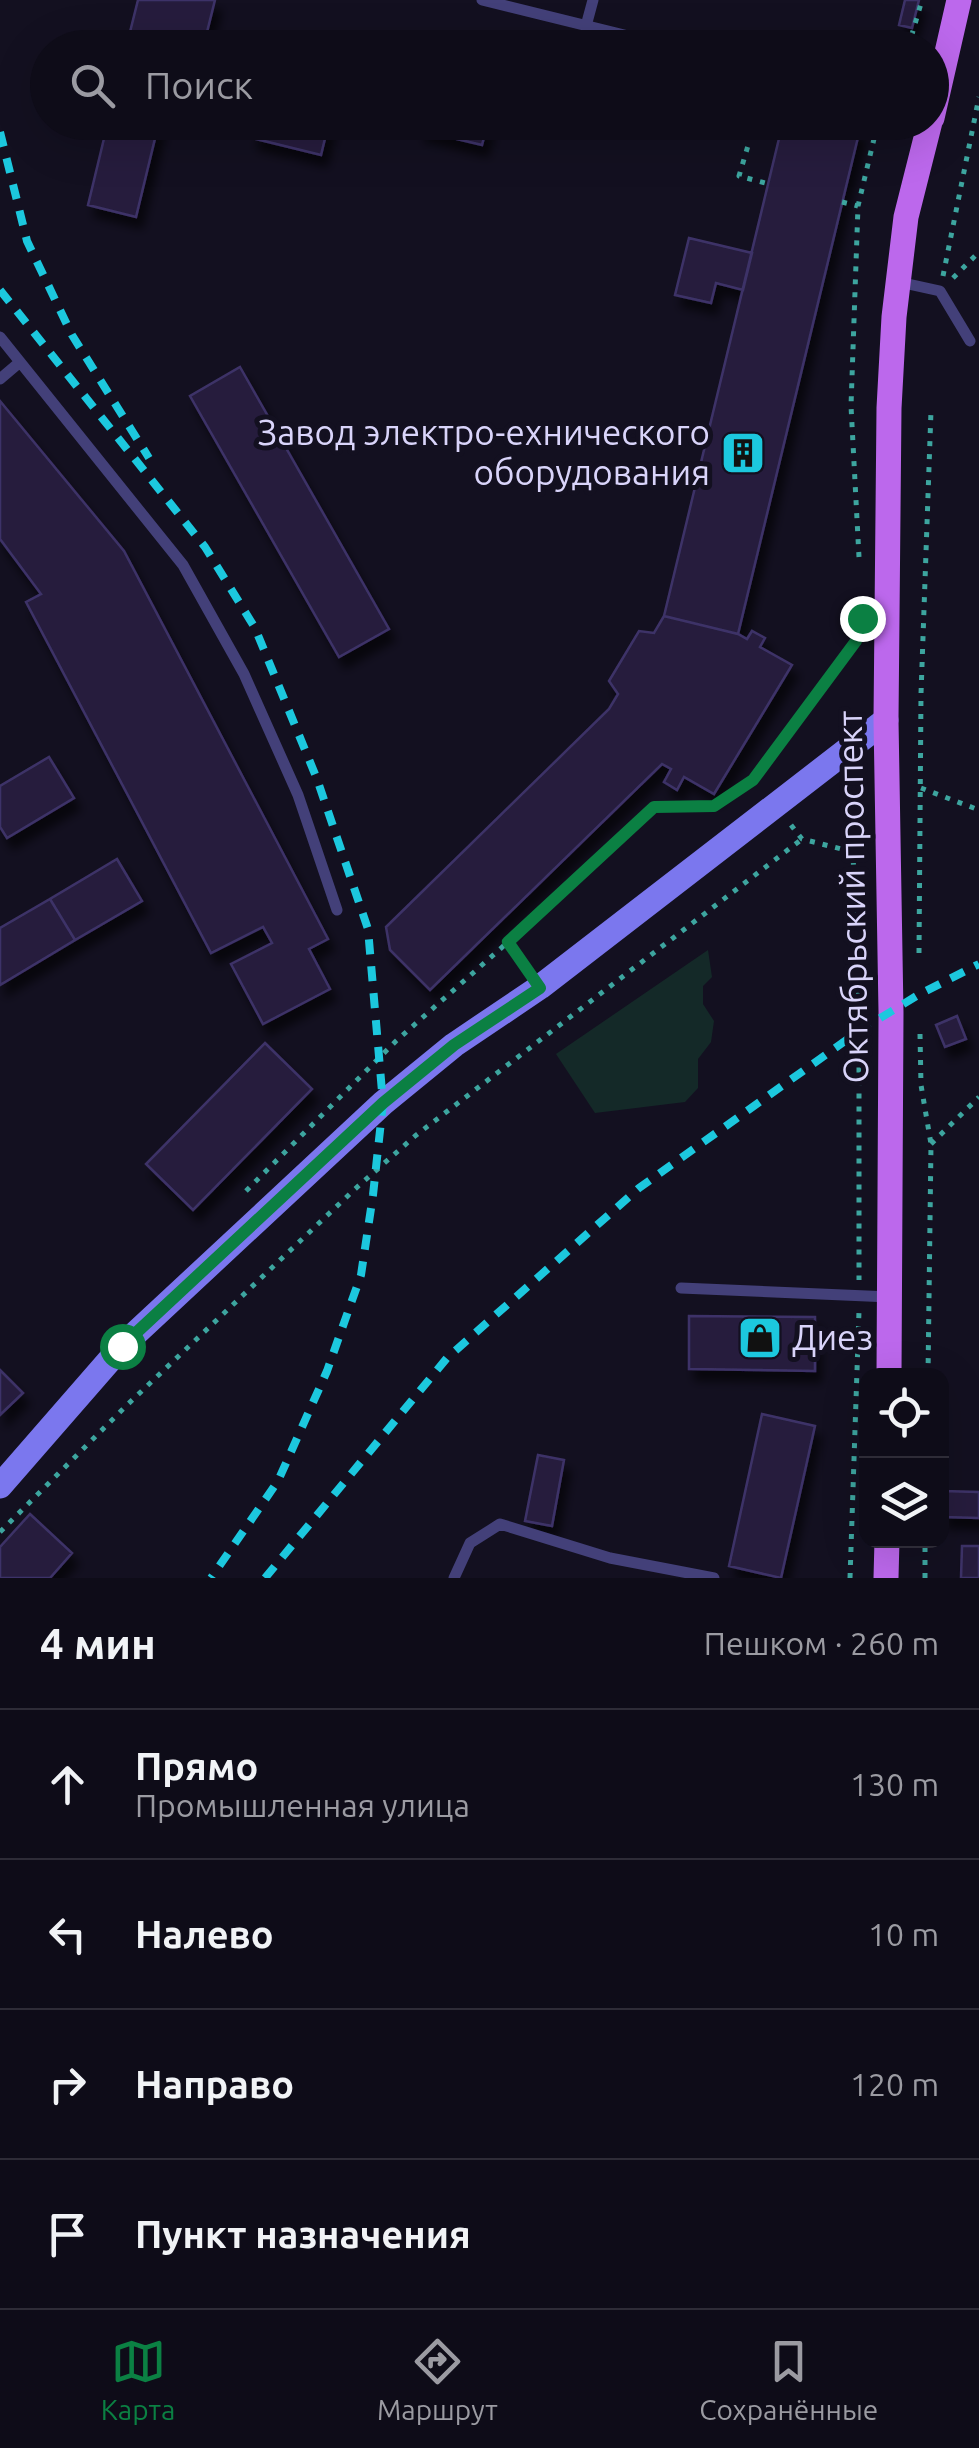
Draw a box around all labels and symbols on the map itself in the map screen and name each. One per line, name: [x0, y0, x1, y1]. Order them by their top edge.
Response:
place label: Завод электро-ехнического оборудования: [258, 412, 710, 492]
building icon: Завод электро-ехнического оборудования: [720, 430, 766, 476]
route end: [840, 596, 886, 642]
street label: Октябрьский проспект: [829, 710, 875, 1084]
shop icon: Диез: [737, 1315, 783, 1361]
place label: Диез: [792, 1317, 873, 1357]
route start: [100, 1324, 146, 1370]

